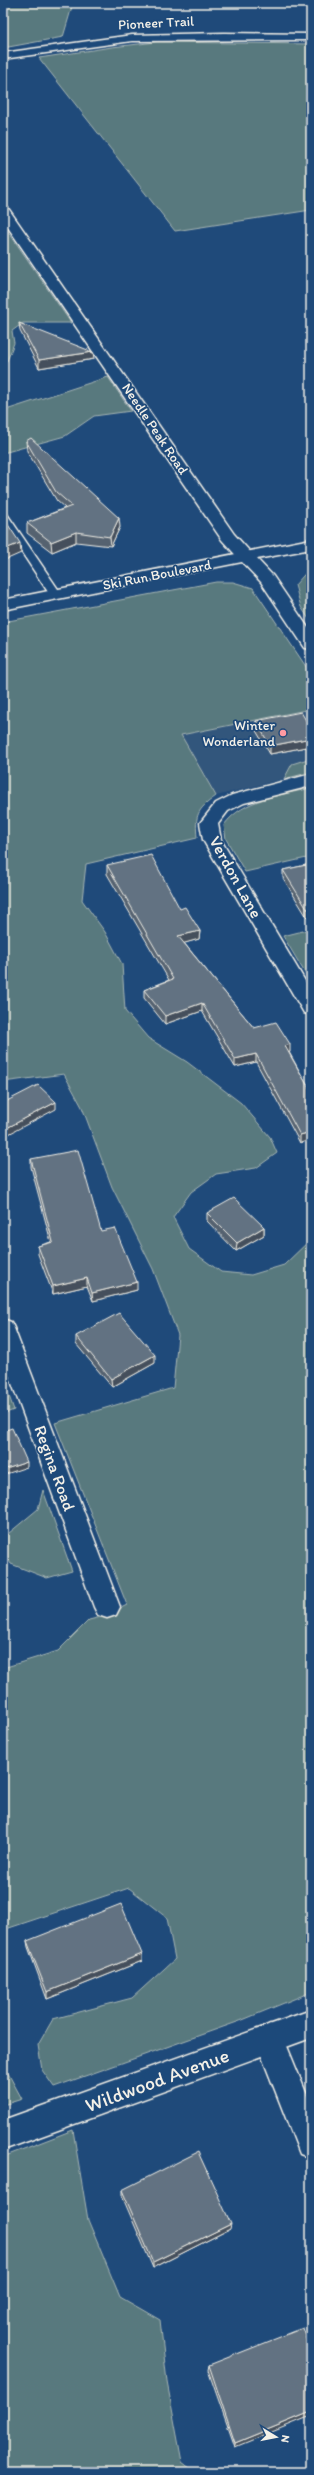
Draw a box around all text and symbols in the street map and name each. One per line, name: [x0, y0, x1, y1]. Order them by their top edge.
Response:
street label: Pioneer Trail: [117, 13, 195, 33]
street label: Needle Peak Road: [118, 380, 192, 478]
street label: Ski Run Boulevard: [101, 556, 213, 594]
place label: Winter Wonderland: [202, 717, 275, 750]
marker: Winter Wonderland: [278, 728, 288, 738]
street label: Verdon Lane: [205, 833, 267, 921]
street label: Regina Road: [30, 1423, 80, 1514]
street label: Wildwood Avenue: [82, 2043, 232, 2117]
north arrow: [256, 2417, 296, 2457]
text: N: [278, 2434, 292, 2443]

